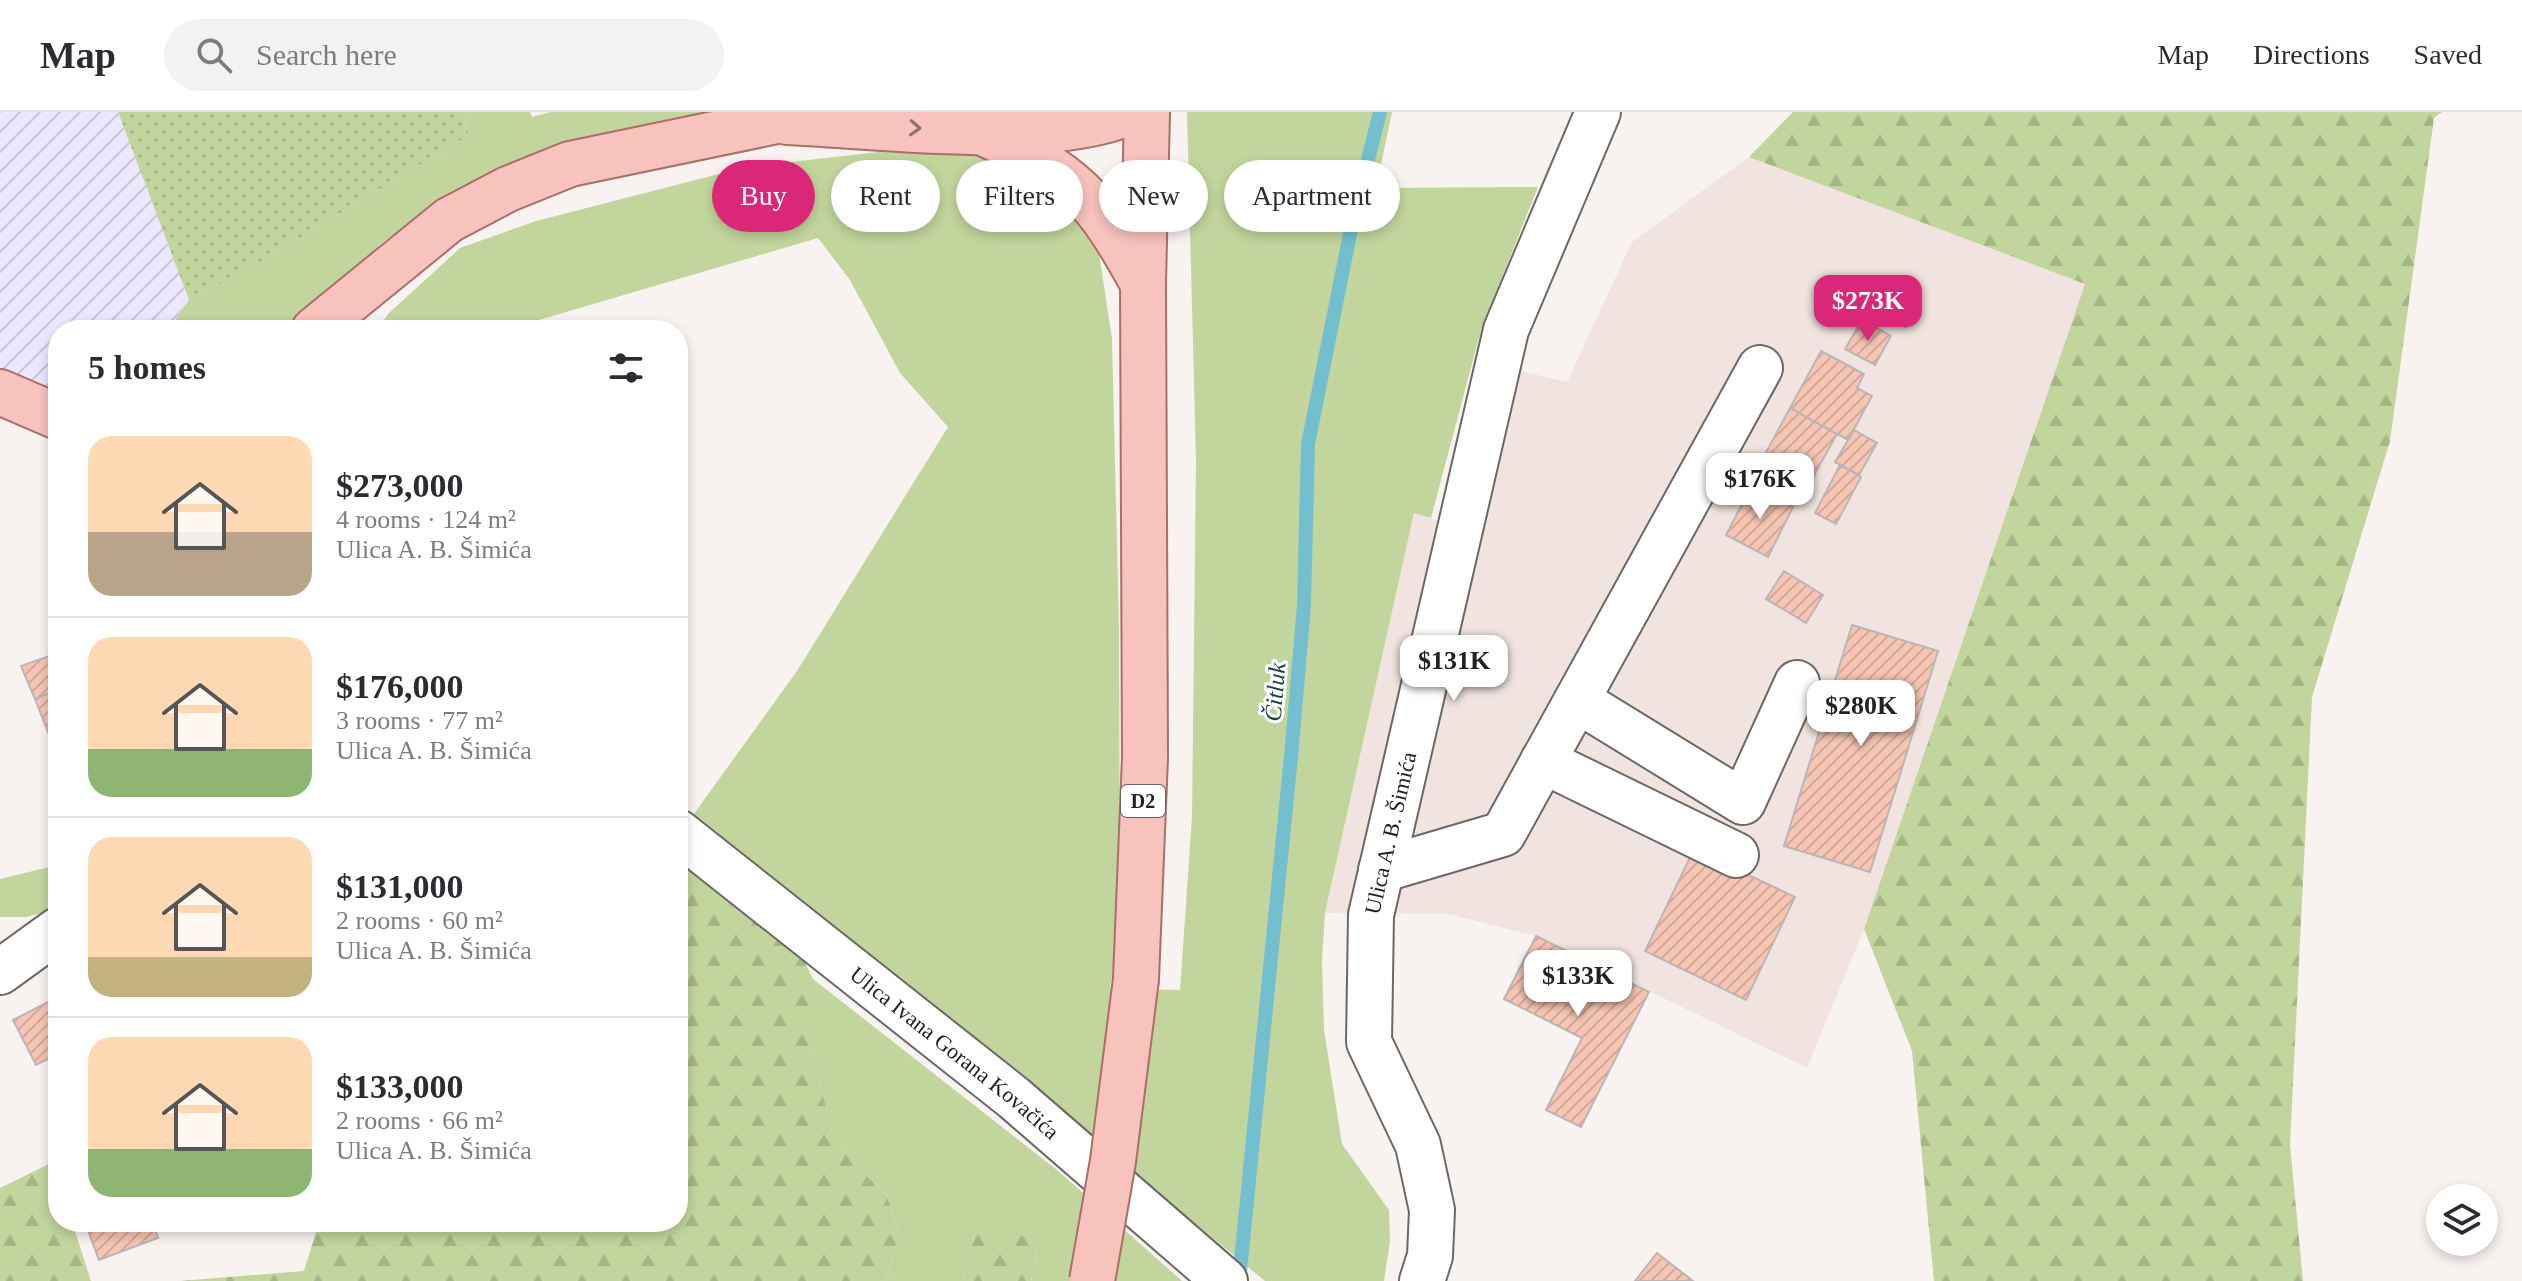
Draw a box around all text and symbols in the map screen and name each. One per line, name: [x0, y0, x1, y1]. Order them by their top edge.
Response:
search box: [164, 19, 724, 91]
icon: search: [192, 33, 236, 77]
text: Map: [40, 34, 116, 76]
text: Search here: [256, 38, 397, 71]
text: Map: [2158, 39, 2209, 70]
text: Directions: [2253, 39, 2370, 70]
text: Saved: [2414, 39, 2482, 70]
one-way arrow: [909, 119, 922, 136]
chip: Buy: [712, 160, 815, 232]
chip: Rent: [831, 160, 940, 232]
chip: Filters: [956, 160, 1083, 232]
chip: New: [1099, 160, 1208, 232]
chip: Apartment: [1224, 160, 1400, 232]
pin: $273K: [1812, 275, 1924, 343]
text: $273K: [1832, 286, 1904, 315]
icon: filters: [604, 346, 648, 390]
text: 5 homes: [88, 349, 206, 386]
pin: $176K: [1704, 453, 1816, 521]
text: $176K: [1724, 464, 1796, 493]
text: $273,000: [336, 467, 464, 504]
icon: home: [152, 468, 248, 564]
text: 4 rooms · 124 m²: [336, 505, 516, 534]
text: Ulica A. B. Šimića: [336, 535, 532, 564]
pin: $131K: [1398, 635, 1510, 703]
text: $131K: [1418, 646, 1490, 675]
water label: Čitluk: [1259, 661, 1291, 722]
text: $176,000: [336, 668, 464, 705]
icon: home: [152, 669, 248, 765]
pin: $280K: [1805, 680, 1917, 748]
text: $280K: [1825, 691, 1897, 720]
text: 3 rooms · 77 m²: [336, 706, 503, 735]
text: Ulica A. B. Šimića: [336, 736, 532, 765]
street label: Ulica A. B. Šimića: [1360, 749, 1421, 917]
road number: D2: [1121, 785, 1165, 817]
text: $131,000: [336, 868, 464, 905]
icon: home: [152, 869, 248, 965]
text: 2 rooms · 60 m²: [336, 906, 503, 935]
text: Ulica A. B. Šimića: [336, 936, 532, 965]
pin: $133K: [1522, 950, 1634, 1018]
street label: Ulica Ivana Gorana Kovačića: [845, 961, 1064, 1145]
text: $133K: [1542, 961, 1614, 990]
text: $133,000: [336, 1068, 464, 1105]
icon: home: [152, 1069, 248, 1165]
text: 2 rooms · 66 m²: [336, 1106, 503, 1135]
text: Ulica A. B. Šimića: [336, 1136, 532, 1165]
map controls: [2426, 1184, 2498, 1256]
button: layers: [2426, 1184, 2498, 1256]

